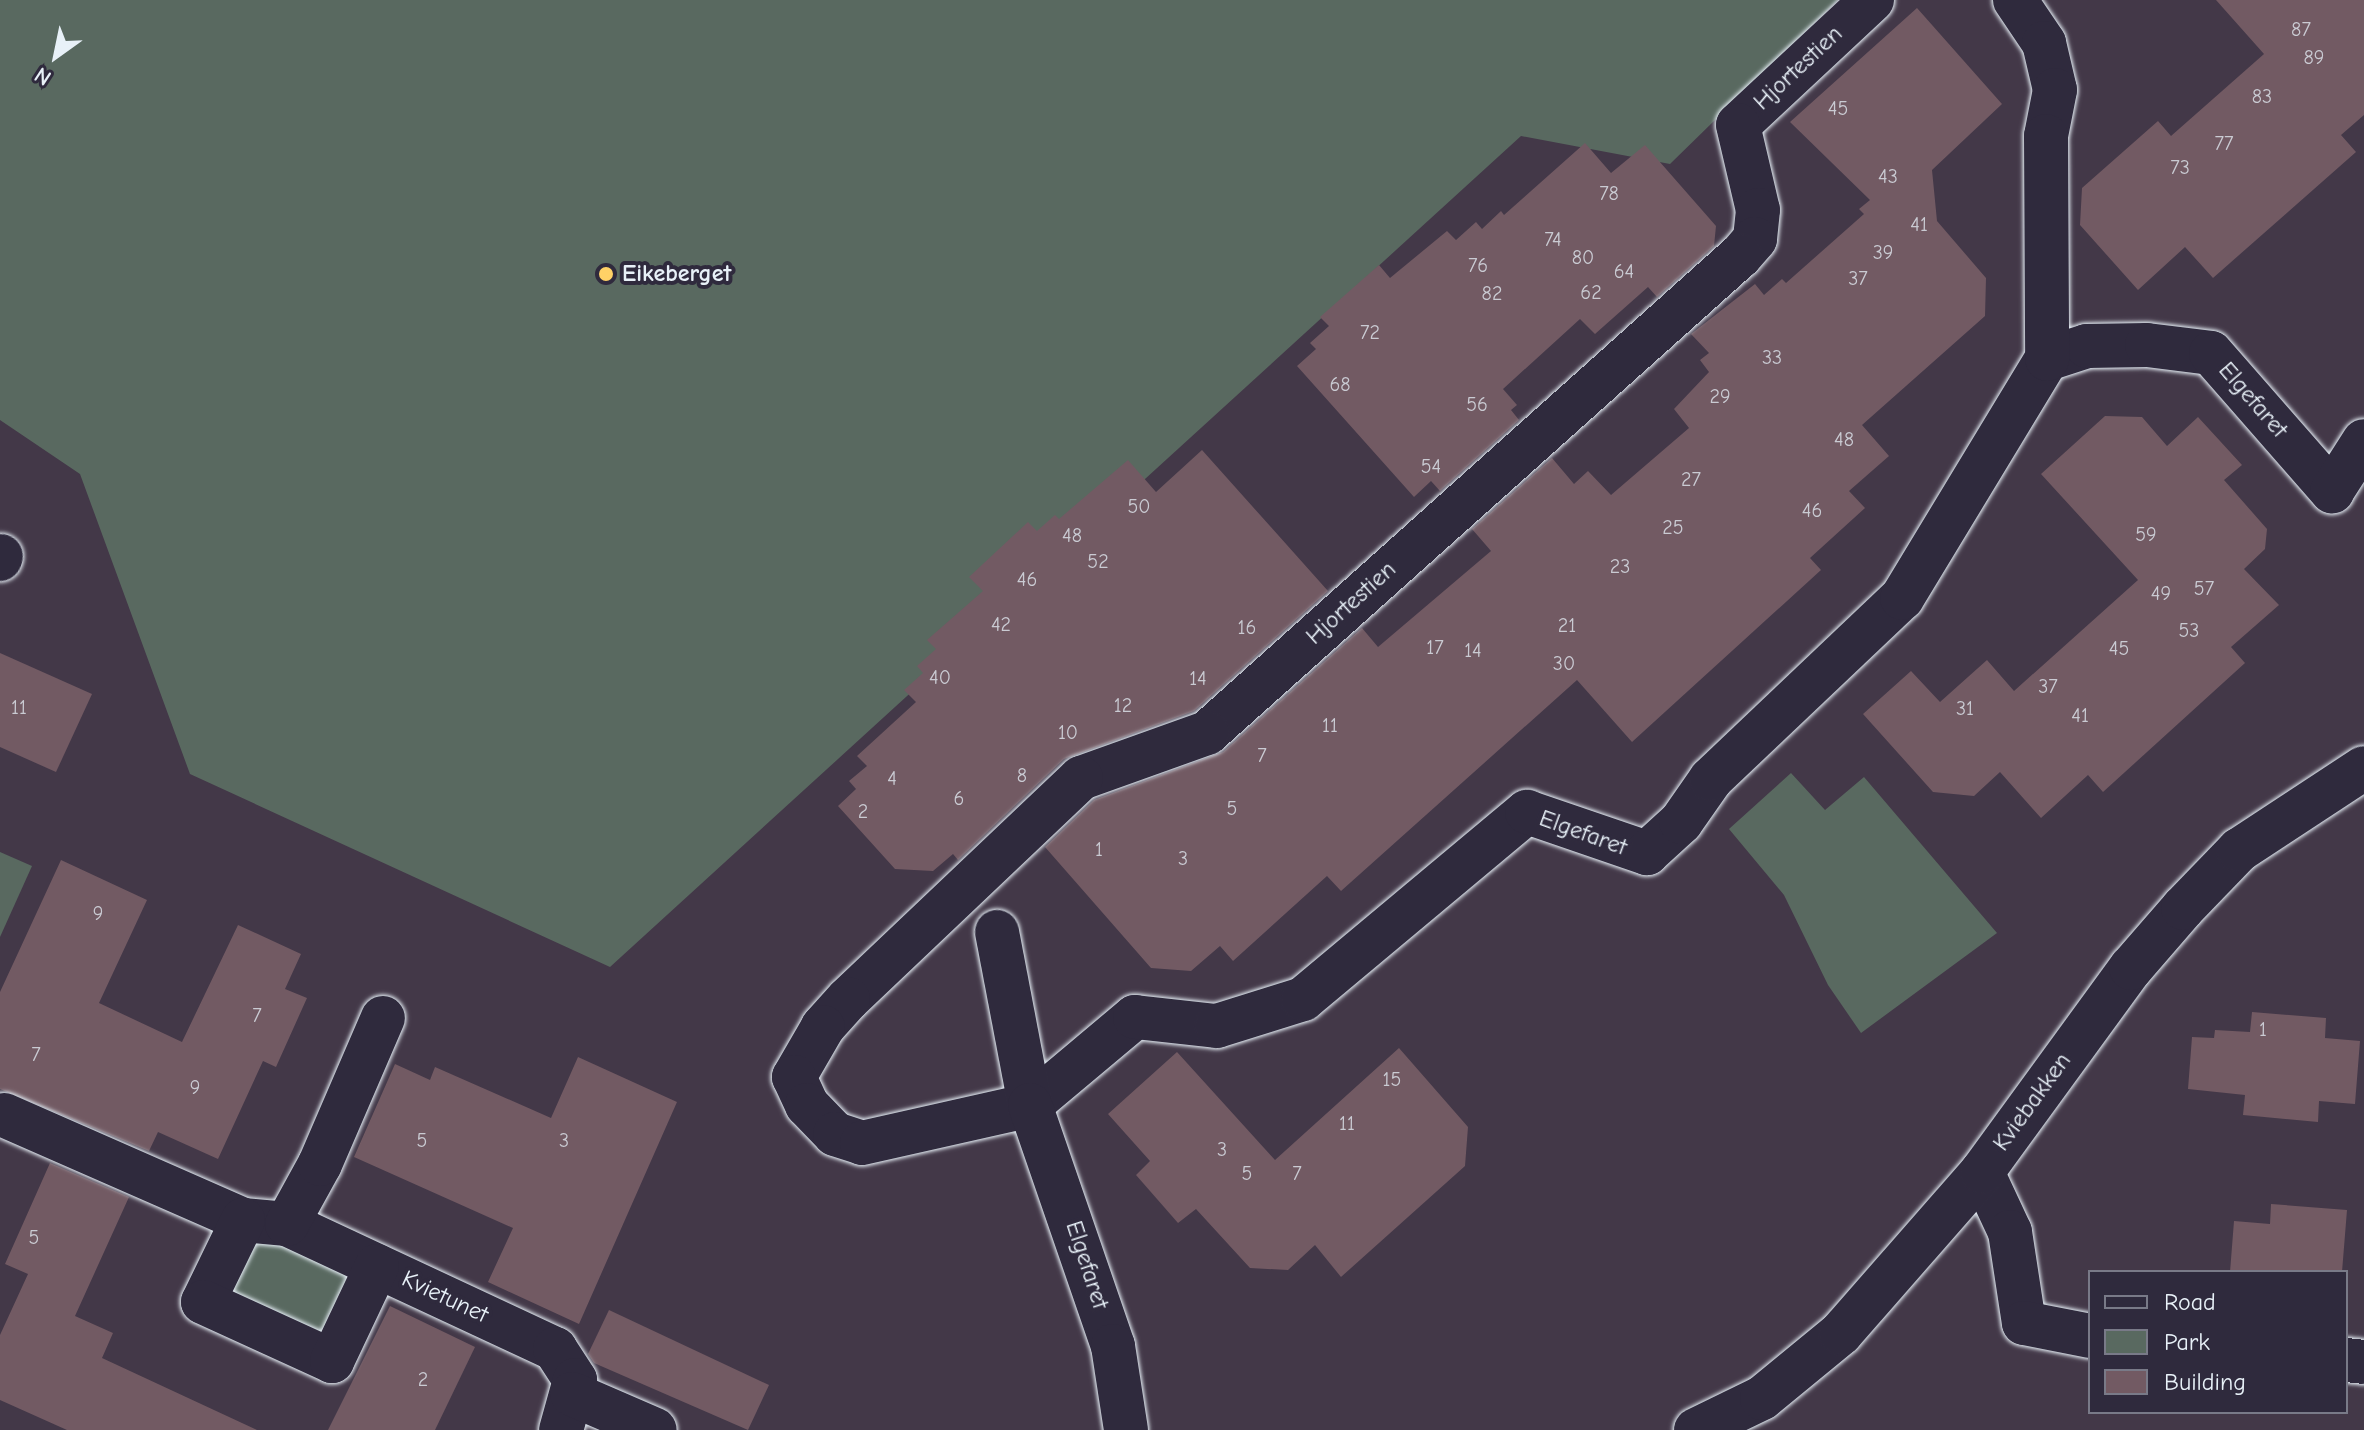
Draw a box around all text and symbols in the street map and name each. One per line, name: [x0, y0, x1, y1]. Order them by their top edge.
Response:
north arrow: [16, 16, 96, 96]
house number: 87: [2291, 17, 2311, 41]
street label: Hjortestien: [1748, 20, 1848, 116]
house number: 89: [2304, 45, 2324, 69]
text: N: [30, 61, 56, 91]
house number: 83: [2252, 84, 2272, 108]
house number: 45: [1828, 96, 1848, 120]
house number: 77: [2215, 131, 2233, 155]
house number: 73: [2170, 155, 2190, 179]
house number: 43: [1878, 164, 1898, 188]
house number: 78: [1599, 181, 1619, 205]
house number: 41: [1910, 212, 1928, 236]
house number: 74: [1544, 227, 1562, 251]
house number: 39: [1873, 240, 1893, 264]
house number: 80: [1572, 245, 1594, 269]
house number: 76: [1468, 253, 1488, 277]
house number: 64: [1614, 259, 1634, 283]
place label: Eikeberget: [622, 260, 731, 288]
marker: Eikeberget: [597, 265, 615, 283]
house number: 37: [1848, 266, 1868, 290]
house number: 62: [1580, 280, 1602, 304]
house number: 82: [1482, 281, 1502, 305]
house number: 72: [1360, 320, 1380, 344]
house number: 33: [1762, 345, 1782, 369]
street label: Elgefaret: [2212, 356, 2294, 444]
house number: 68: [1329, 372, 1351, 396]
house number: 29: [1709, 384, 1731, 408]
house number: 56: [1466, 392, 1488, 416]
house number: 48: [1834, 427, 1854, 451]
house number: 54: [1421, 454, 1441, 478]
house number: 27: [1681, 467, 1701, 491]
house number: 50: [1127, 494, 1151, 518]
house number: 46: [1802, 498, 1822, 522]
house number: 25: [1662, 515, 1684, 539]
house number: 59: [2135, 522, 2157, 546]
house number: 48: [1062, 523, 1082, 547]
house number: 52: [1087, 549, 1109, 573]
house number: 23: [1610, 554, 1630, 578]
street label: Hjortestien: [1300, 555, 1402, 651]
house number: 46: [1017, 567, 1037, 591]
house number: 57: [2194, 576, 2214, 600]
house number: 49: [2151, 581, 2171, 605]
house number: 42: [991, 612, 1011, 636]
house number: 21: [1558, 613, 1576, 637]
house number: 16: [1238, 615, 1256, 639]
house number: 53: [2179, 618, 2199, 642]
house number: 17: [1426, 635, 1444, 659]
house number: 45: [2109, 636, 2129, 660]
house number: 14: [1464, 638, 1482, 662]
house number: 30: [1553, 651, 1575, 675]
house number: 40: [929, 665, 951, 689]
house number: 14: [1189, 666, 1207, 690]
house number: 37: [2038, 674, 2058, 698]
house number: 12: [1114, 693, 1132, 717]
house number: 11: [11, 695, 27, 719]
house number: 31: [1956, 696, 1974, 720]
house number: 41: [2071, 703, 2089, 727]
house number: 11: [1322, 713, 1338, 737]
house number: 10: [1058, 720, 1078, 744]
house number: 7: [1257, 743, 1267, 767]
house number: 8: [1017, 763, 1027, 787]
house number: 4: [887, 766, 897, 790]
house number: 6: [954, 786, 964, 810]
house number: 5: [1227, 796, 1237, 820]
house number: 2: [858, 799, 868, 823]
street label: Elgefaret: [1535, 804, 1631, 862]
house number: 1: [1095, 837, 1103, 861]
house number: 3: [1178, 846, 1188, 870]
house number: 9: [93, 901, 103, 925]
house number: 7: [252, 1003, 262, 1027]
house number: 1: [2259, 1017, 2267, 1041]
house number: 7: [31, 1042, 41, 1066]
street label: Kviebakken: [1987, 1047, 2077, 1157]
house number: 15: [1383, 1067, 1401, 1091]
house number: 9: [190, 1075, 200, 1099]
house number: 11: [1339, 1111, 1355, 1135]
house number: 5: [417, 1128, 427, 1152]
house number: 3: [559, 1128, 569, 1152]
house number: 3: [1217, 1137, 1227, 1161]
house number: 5: [1242, 1161, 1252, 1185]
house number: 7: [1292, 1161, 1302, 1185]
street label: Elgefaret: [1059, 1217, 1115, 1313]
house number: 5: [29, 1225, 39, 1249]
street label: Kvietunet: [397, 1264, 493, 1330]
legend: [2088, 1270, 2348, 1414]
text: Road: [2164, 1288, 2216, 1316]
text: Park: [2164, 1328, 2210, 1356]
house number: 2: [418, 1367, 428, 1391]
text: Building: [2164, 1368, 2246, 1396]

